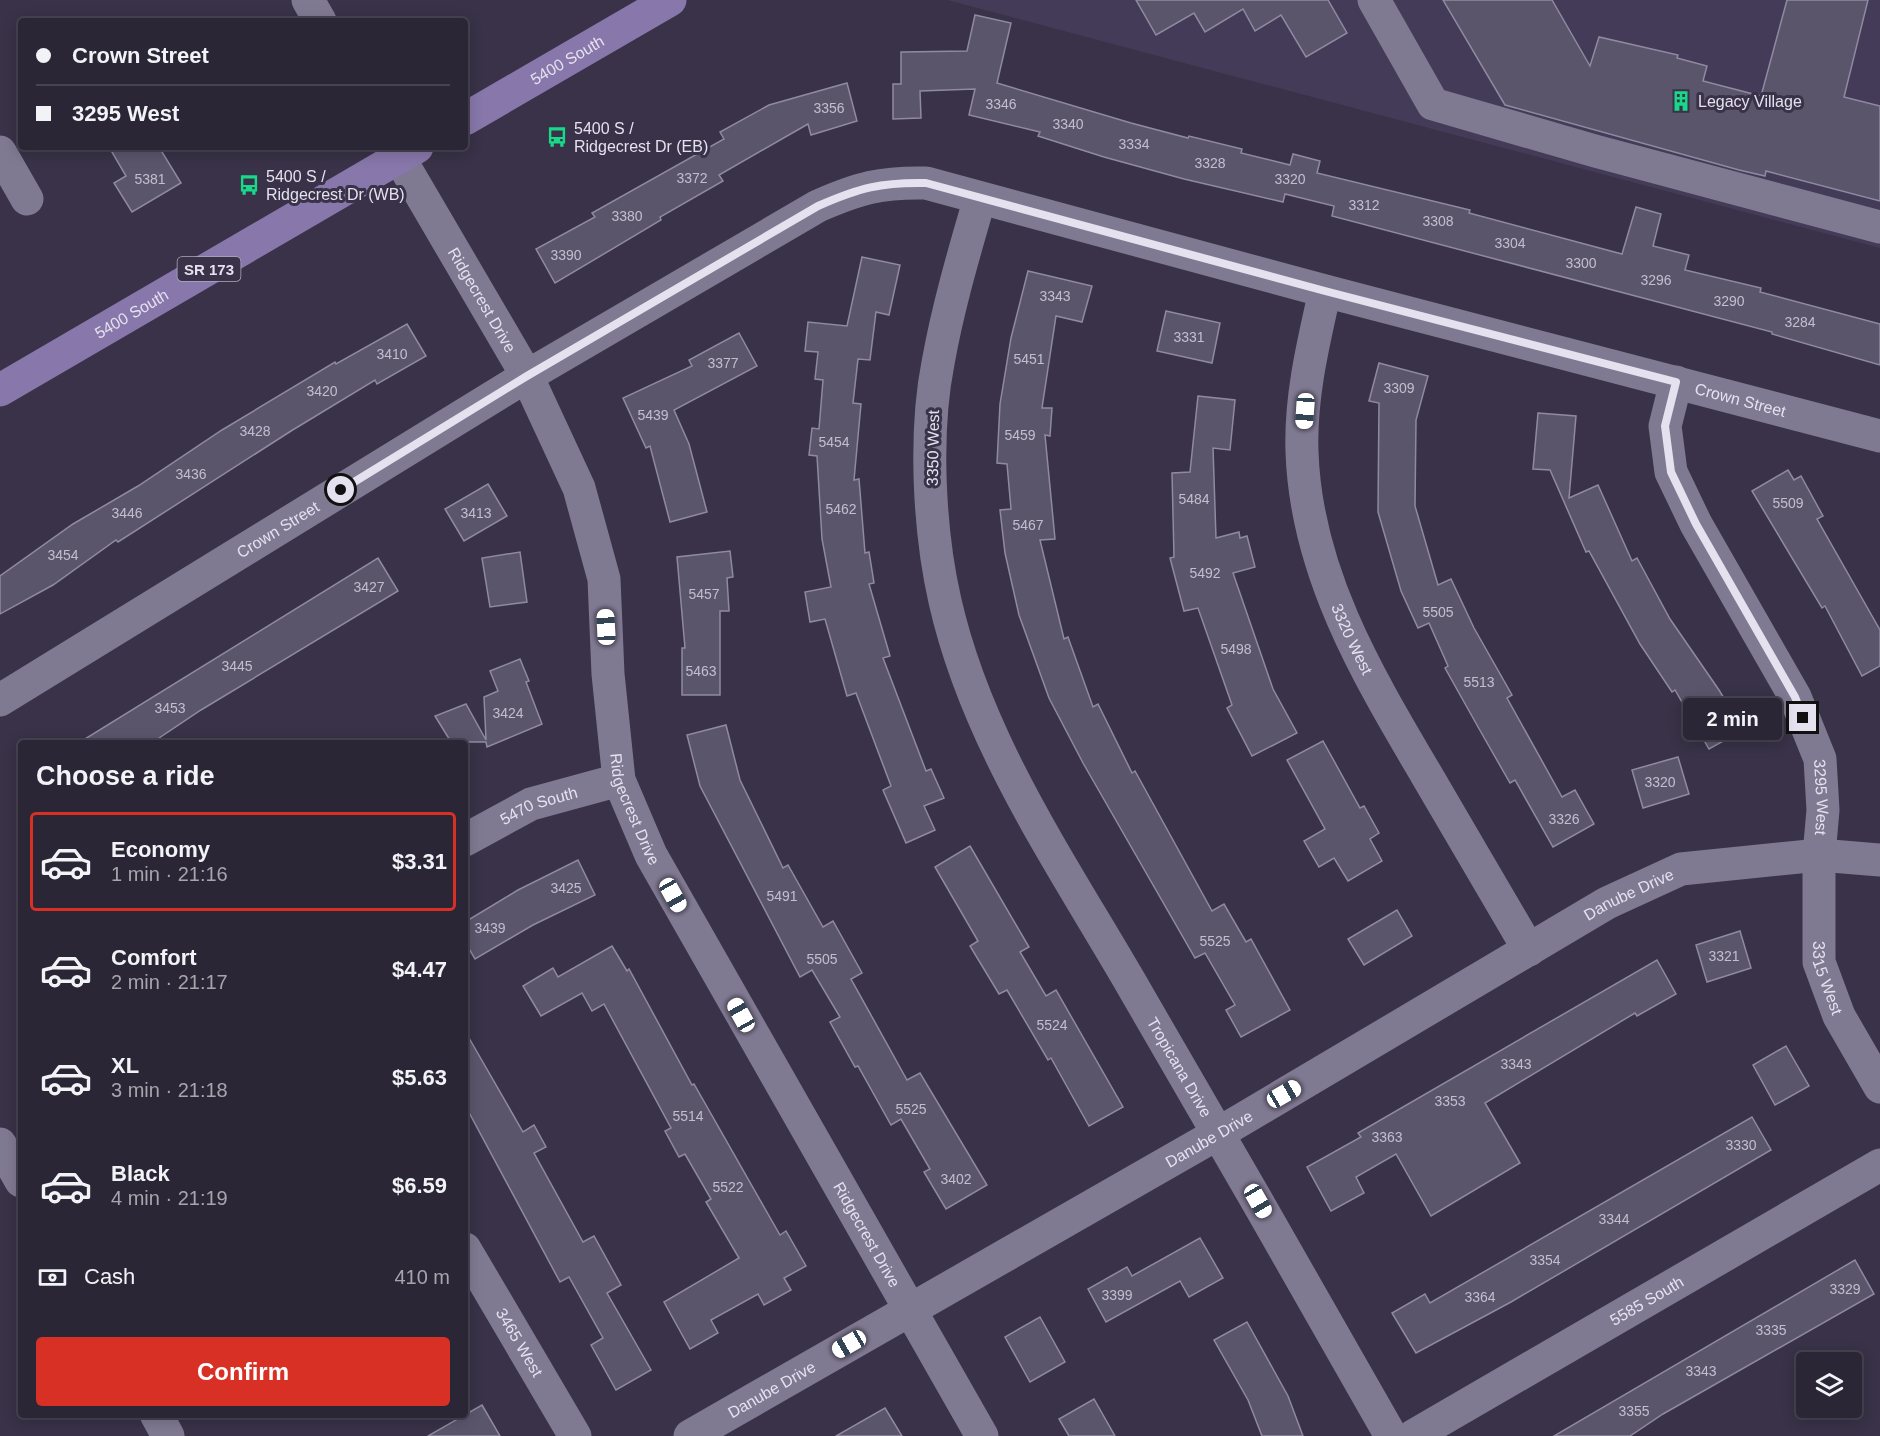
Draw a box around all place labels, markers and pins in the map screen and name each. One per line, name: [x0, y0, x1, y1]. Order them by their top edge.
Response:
building icon: Legacy Village: [1669, 89, 1693, 113]
place label: Legacy Village: [1698, 93, 1802, 110]
place label: 5400 S / Ridgecrest Dr (EB): [574, 120, 708, 155]
bus stop icon: 5400 S / Ridgecrest Dr (EB): [545, 125, 569, 149]
place label: 5400 S / Ridgecrest Dr (WB): [266, 168, 405, 203]
bus stop icon: 5400 S / Ridgecrest Dr (WB): [237, 173, 261, 197]

